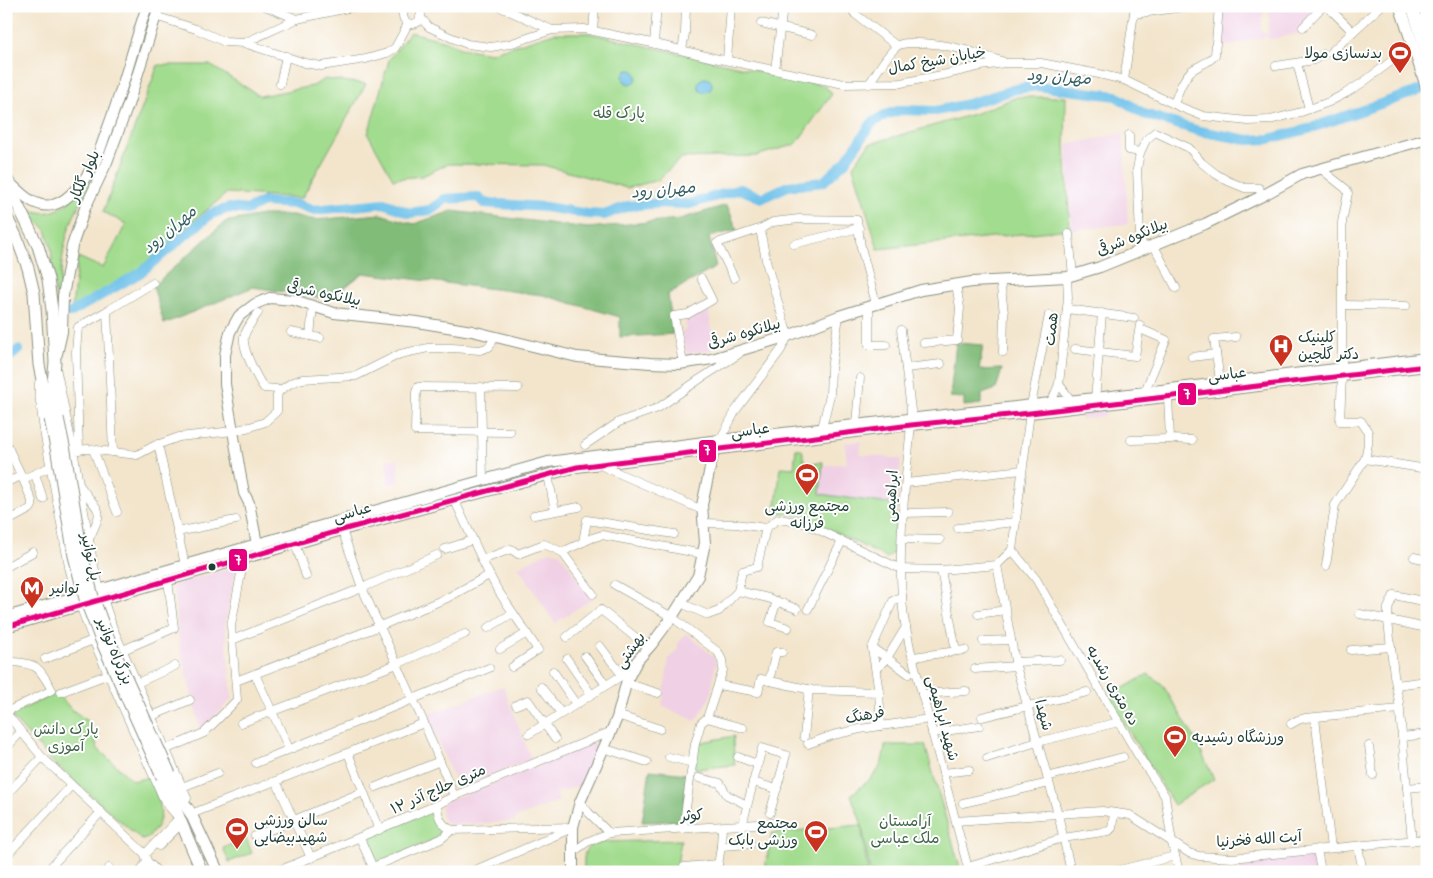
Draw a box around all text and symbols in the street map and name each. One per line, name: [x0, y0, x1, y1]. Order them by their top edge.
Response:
sports icon: بدنسازی مولا: [1387, 40, 1413, 74]
street label: خیابان شیخ کمال: [886, 41, 988, 78]
place label: بدنسازی مولا: [1304, 42, 1382, 63]
water label: مهران رود: [1026, 63, 1092, 89]
park label: پارک قله: [593, 102, 645, 123]
street label: بلوار گلکار: [62, 146, 104, 206]
water label: مهران رود: [630, 175, 697, 203]
water label: مهران رود: [137, 200, 201, 258]
street label: بیلانکوه شرقی: [1093, 213, 1171, 260]
street label: بیلانکوه شرقی: [285, 274, 363, 311]
street label: همت: [1038, 311, 1063, 347]
street label: بیلانکوه شرقی: [705, 312, 783, 353]
place label: کلینیک دکتر گلچین: [1298, 326, 1359, 364]
hospital icon: کلینیک دکتر گلچین: [1268, 333, 1294, 367]
street label: عباسى: [1206, 361, 1247, 386]
line badge: 7: [1177, 382, 1197, 406]
text: 7: [1183, 384, 1191, 403]
street label: عباسى: [729, 416, 771, 443]
line badge: 7: [698, 439, 717, 463]
text: 7: [703, 440, 711, 459]
sports icon: مجتمع ورزشی فرزانه: [794, 462, 820, 496]
street label: ابراهیمی: [878, 469, 903, 523]
place label: مجتمع ورزشی فرزانه: [765, 495, 849, 533]
street label: عباسى: [330, 496, 373, 527]
street label: پل توانیر: [76, 529, 107, 582]
line badge: 7: [228, 548, 248, 572]
text: 7: [234, 550, 242, 569]
unlabelled marker: [207, 562, 217, 572]
metro station icon: توانیر: [19, 575, 45, 609]
place label: توانیر: [48, 577, 80, 598]
street label: بزرگراه توانیر: [91, 612, 139, 688]
street label: بهشتی: [609, 627, 650, 672]
street label: ده متری رشدیه: [1082, 640, 1145, 729]
street label: شهید ابراهیمی: [922, 673, 965, 763]
street label: شهدا: [1030, 697, 1059, 733]
street label: فرهنگ: [843, 701, 886, 728]
park label: پارک دانش آموزی: [33, 718, 99, 756]
sports icon: ورزشگاه رشیدیه: [1162, 724, 1188, 758]
place label: ورزشگاه رشیدیه: [1192, 726, 1284, 747]
street label: ۱۲ متری حلاج آذر: [387, 758, 489, 819]
street label: کوثر: [678, 803, 704, 826]
place label: سالن ورزشی شهیدبیضایی: [254, 809, 328, 847]
park label: آرامستان ملک عباسی: [871, 810, 939, 848]
place label: مجتمع ورزشی بابک: [728, 812, 798, 850]
sports icon: سالن ورزشی شهیدبیضایی: [224, 816, 250, 850]
sports icon: مجتمع ورزشی بابک: [803, 819, 829, 853]
street label: آیت الله فخرنیا: [1216, 825, 1304, 852]

